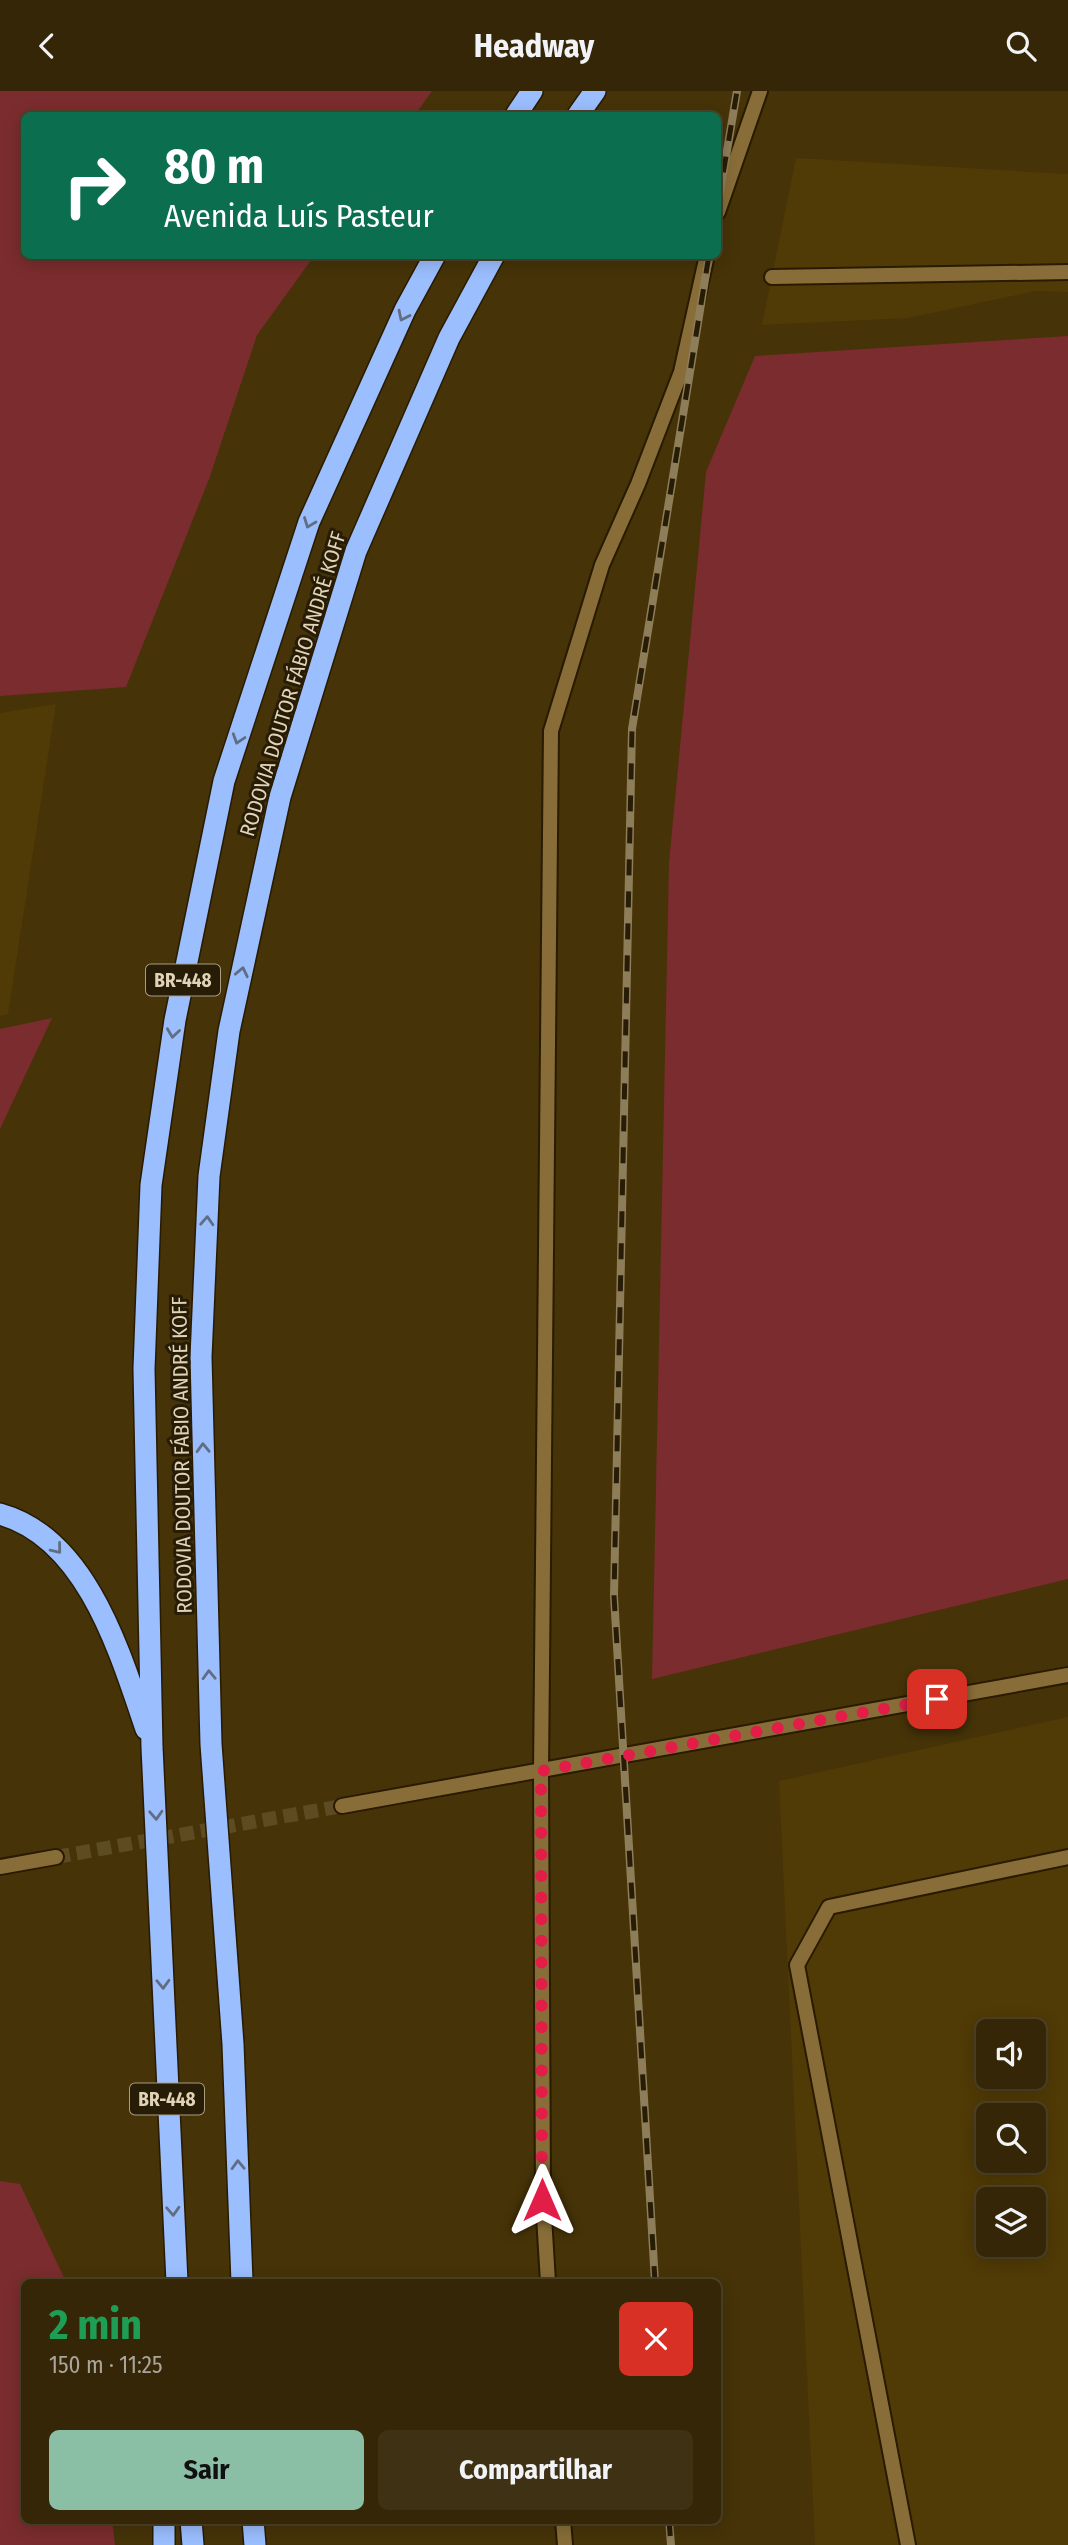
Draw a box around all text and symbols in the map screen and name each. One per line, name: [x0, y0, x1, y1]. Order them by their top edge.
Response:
icon: back: [28, 27, 66, 65]
text: Headway: [474, 27, 594, 65]
icon: search: [1002, 27, 1040, 65]
text: 80 m: [164, 137, 264, 196]
icon: right: [49, 140, 140, 231]
text: Avenida Luís Pasteur: [164, 197, 434, 235]
one-way arrow: [397, 309, 411, 321]
one-way arrow: [303, 516, 317, 528]
street label: RODOVIA DOUTOR FÁBIO ANDRÉ KOFF: [234, 529, 352, 839]
one-way arrow: [232, 732, 246, 745]
road number: BR-448: [146, 965, 220, 995]
one-way arrow: [234, 966, 249, 978]
one-way arrow: [166, 1027, 181, 1038]
one-way arrow: [199, 1215, 214, 1226]
street label: RODOVIA DOUTOR FÁBIO ANDRÉ KOFF: [166, 1296, 198, 1614]
one-way arrow: [196, 1442, 211, 1453]
one-way arrow: [49, 1541, 61, 1554]
pin: [907, 1669, 967, 1729]
one-way arrow: [202, 1670, 217, 1681]
icon: arrive: [918, 1680, 956, 1718]
one-way arrow: [148, 1810, 163, 1821]
one-way arrow: [155, 1979, 171, 1990]
map controls: [976, 2019, 1046, 2257]
button: sound: [976, 2019, 1046, 2089]
road number: BR-448: [130, 2083, 204, 2115]
button: search: [976, 2103, 1046, 2173]
one-way arrow: [230, 2159, 245, 2170]
position arrow: [505, 2163, 579, 2237]
button: layers: [976, 2187, 1046, 2257]
one-way arrow: [165, 2206, 180, 2217]
text: 2 min: [49, 2300, 142, 2350]
button: close: [619, 2302, 693, 2376]
text: 150 m · 11:25: [49, 2351, 162, 2379]
button: Sair: [49, 2430, 364, 2510]
button: Compartilhar: [378, 2430, 693, 2510]

